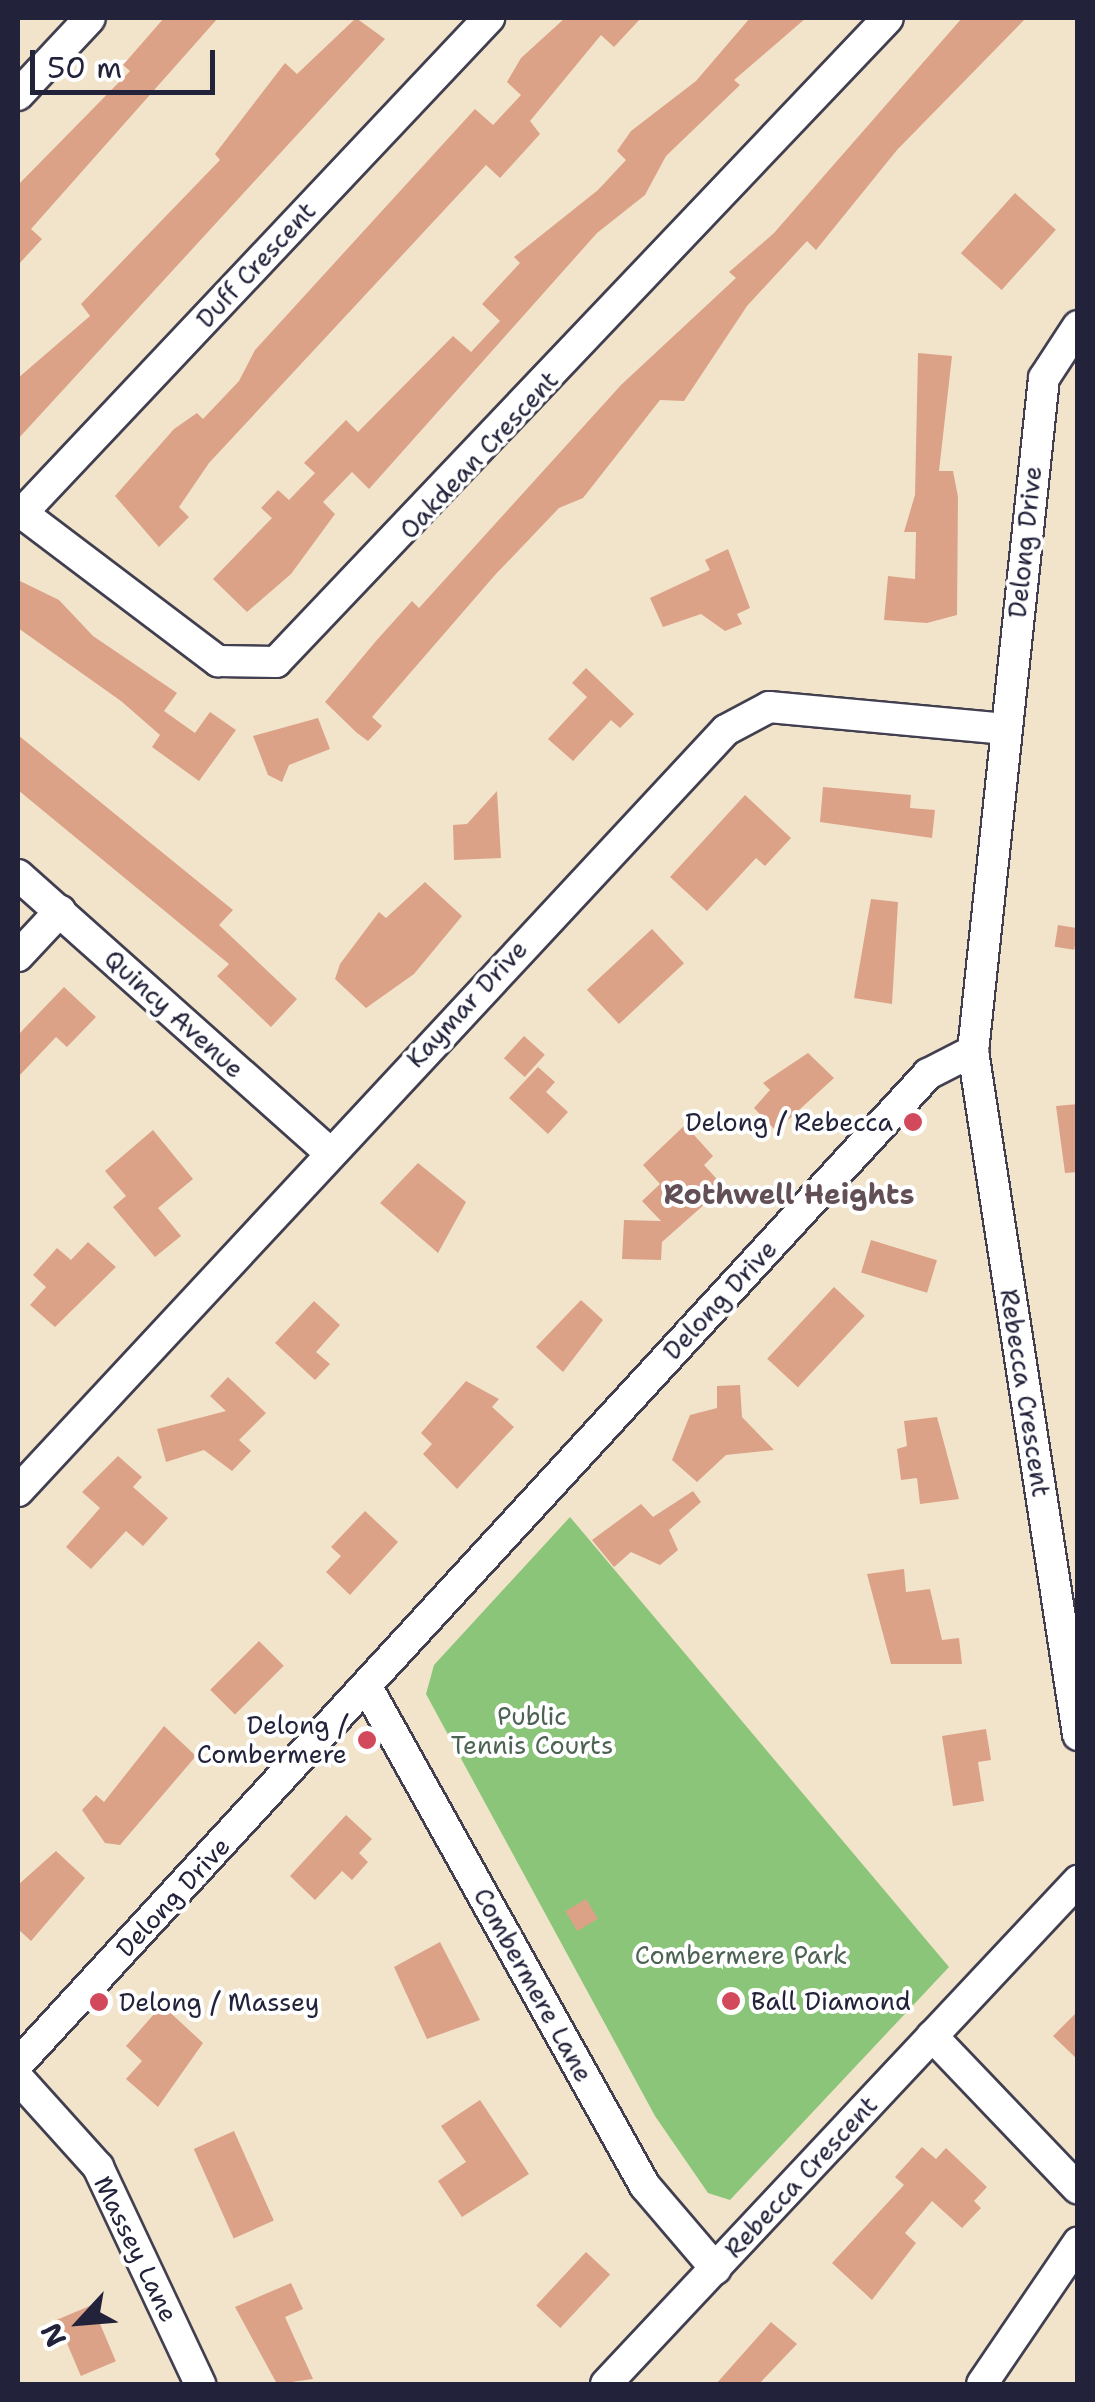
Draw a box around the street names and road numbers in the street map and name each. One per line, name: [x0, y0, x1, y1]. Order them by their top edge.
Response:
street label: Duff Crescent: [190, 196, 322, 334]
street label: Oakdean Crescent: [394, 365, 564, 545]
street label: Delong Drive: [1002, 465, 1048, 619]
street label: Kaymar Drive: [400, 934, 534, 1074]
street label: Quincy Avenue: [98, 944, 250, 1084]
street label: Delong Drive: [657, 1234, 783, 1366]
street label: Rebecca Crescent: [994, 1287, 1056, 1499]
street label: Delong Drive: [110, 1831, 236, 1963]
street label: Combermere Lane: [467, 1883, 599, 2087]
street label: Rebecca Crescent: [718, 2090, 884, 2264]
street label: Massey Lane: [88, 2171, 184, 2327]

